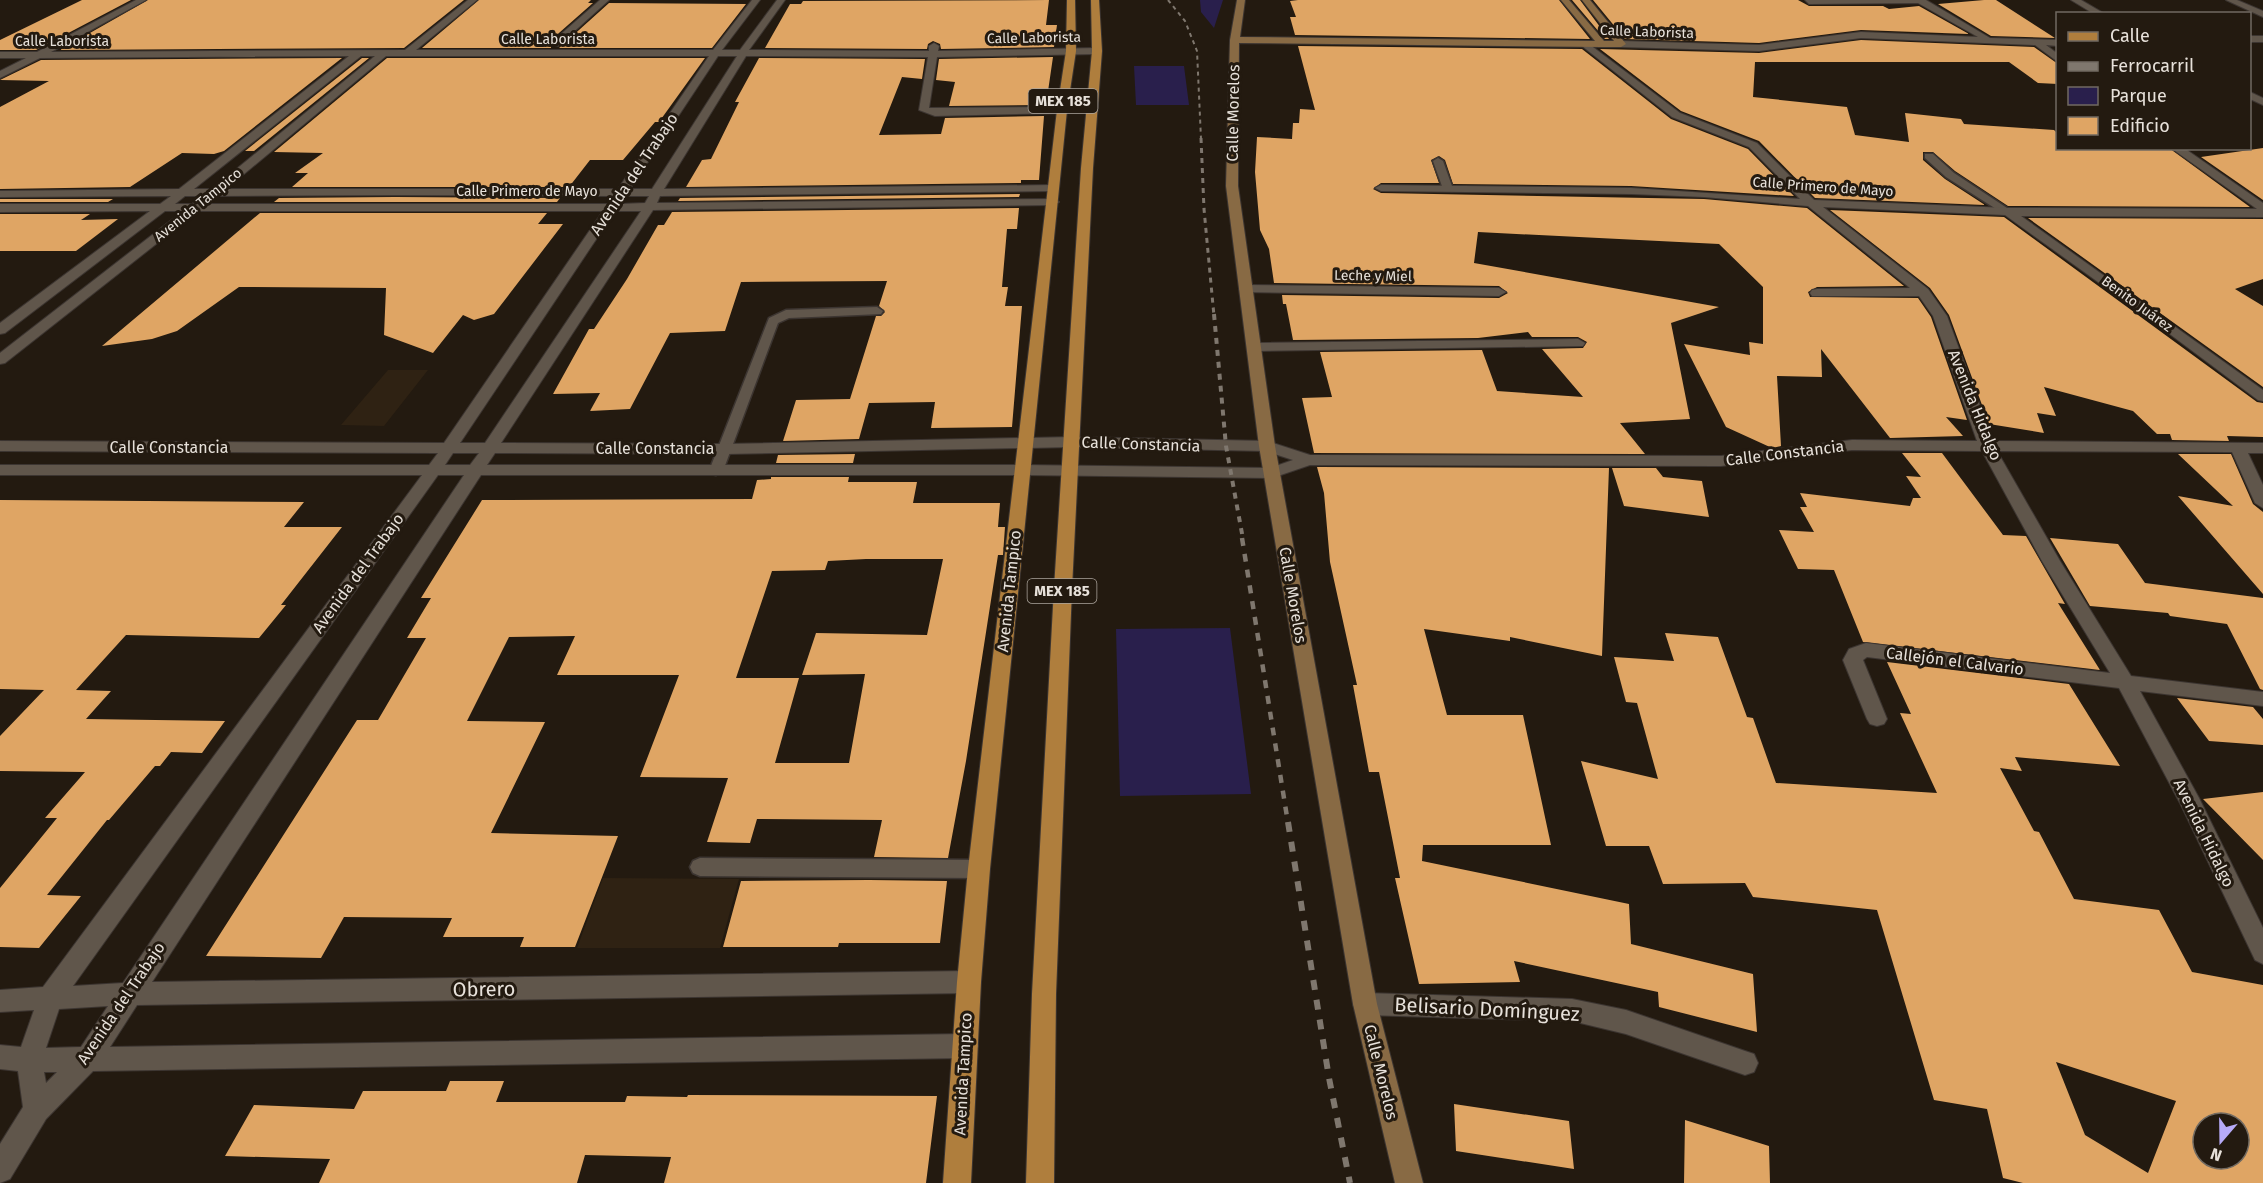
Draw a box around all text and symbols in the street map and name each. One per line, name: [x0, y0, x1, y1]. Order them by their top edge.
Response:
legend: [2056, 12, 2251, 150]
street label: Calle Laborista: [1600, 22, 1694, 42]
text: Calle: [2110, 25, 2150, 47]
street label: Calle Laborista: [987, 29, 1081, 47]
street label: Calle Laborista: [501, 31, 595, 48]
street label: Calle Laborista: [15, 33, 109, 50]
text: Ferrocarril: [2110, 55, 2194, 77]
street label: Calle Morelos: [1223, 64, 1243, 162]
text: Parque: [2110, 85, 2167, 107]
road number: MEX 185: [1028, 89, 1098, 113]
street label: Avenida del Trabajo: [586, 109, 682, 239]
text: Edificio: [2110, 115, 2170, 137]
street label: Avenida Tampico: [151, 165, 245, 245]
street label: Calle Primero de Mayo: [1752, 174, 1894, 200]
street label: Calle Primero de Mayo: [456, 183, 598, 200]
street label: Leche y Miel: [1334, 267, 1412, 285]
street label: Benito Juárez: [2098, 273, 2176, 335]
street label: Avenida Hidalgo: [1944, 347, 2006, 463]
street label: Calle Constancia: [1081, 432, 1201, 456]
street label: Calle Constancia: [1725, 436, 1845, 470]
street label: Calle Constancia: [109, 438, 229, 457]
street label: Calle Constancia: [595, 439, 715, 458]
street label: Avenida del Trabajo: [308, 510, 408, 636]
street label: Avenida Tampico: [993, 529, 1025, 653]
street label: Calle Morelos: [1275, 545, 1311, 645]
road number: MEX 185: [1028, 579, 1096, 603]
street label: Callejón el Calvario: [1885, 643, 2025, 679]
street label: Avenida Hidalgo: [2170, 776, 2238, 890]
street label: Avenida del Trabajo: [73, 938, 169, 1068]
street label: Obrero: [453, 976, 515, 1002]
street label: Belisario Domínguez: [1394, 992, 1580, 1026]
street label: Avenida Tampico: [950, 1012, 976, 1136]
street label: Calle Morelos: [1360, 1023, 1402, 1121]
north arrow: [2191, 1111, 2251, 1171]
text: N: [2208, 1144, 2224, 1165]

